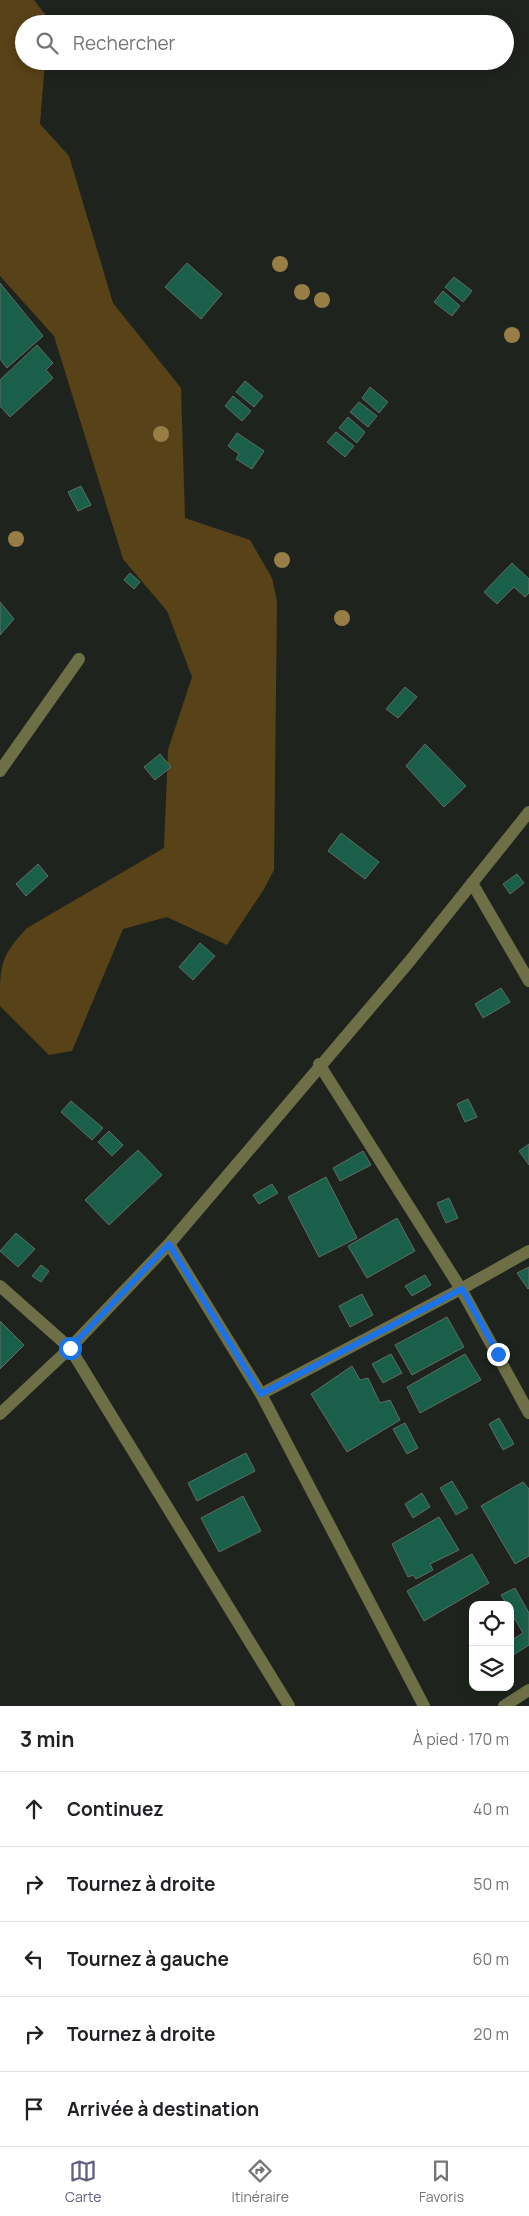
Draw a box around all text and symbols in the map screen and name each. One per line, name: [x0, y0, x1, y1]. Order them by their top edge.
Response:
search box: [15, 15, 514, 70]
icon: search: [33, 29, 61, 57]
text: Rechercher: [73, 30, 175, 56]
route start: [59, 1337, 82, 1360]
route end: [487, 1343, 510, 1366]
map controls: [469, 1601, 514, 1691]
button: locate: [469, 1601, 514, 1646]
button: layers: [469, 1646, 514, 1691]
text: 3 min: [20, 1725, 74, 1753]
text: À pied · 170 m: [413, 1728, 509, 1750]
icon: ahead: [20, 1795, 48, 1823]
text: Continuez: [67, 1796, 164, 1822]
text: 40 m: [473, 1798, 509, 1820]
icon: right: [20, 1870, 48, 1898]
text: Tournez à droite: [67, 1871, 215, 1897]
text: 50 m: [473, 1873, 509, 1895]
icon: left: [20, 1945, 48, 1973]
text: Tournez à gauche: [67, 1946, 229, 1972]
text: 60 m: [473, 1948, 509, 1970]
icon: right: [20, 2020, 48, 2048]
text: Tournez à droite: [67, 2021, 215, 2047]
text: 20 m: [473, 2023, 509, 2045]
icon: arrive: [20, 2095, 48, 2123]
text: Arrivée à destination: [67, 2096, 259, 2122]
tab: Carte: [65, 2157, 101, 2206]
tab: Itinéraire: [231, 2157, 289, 2206]
tab: Favoris: [419, 2157, 464, 2206]

